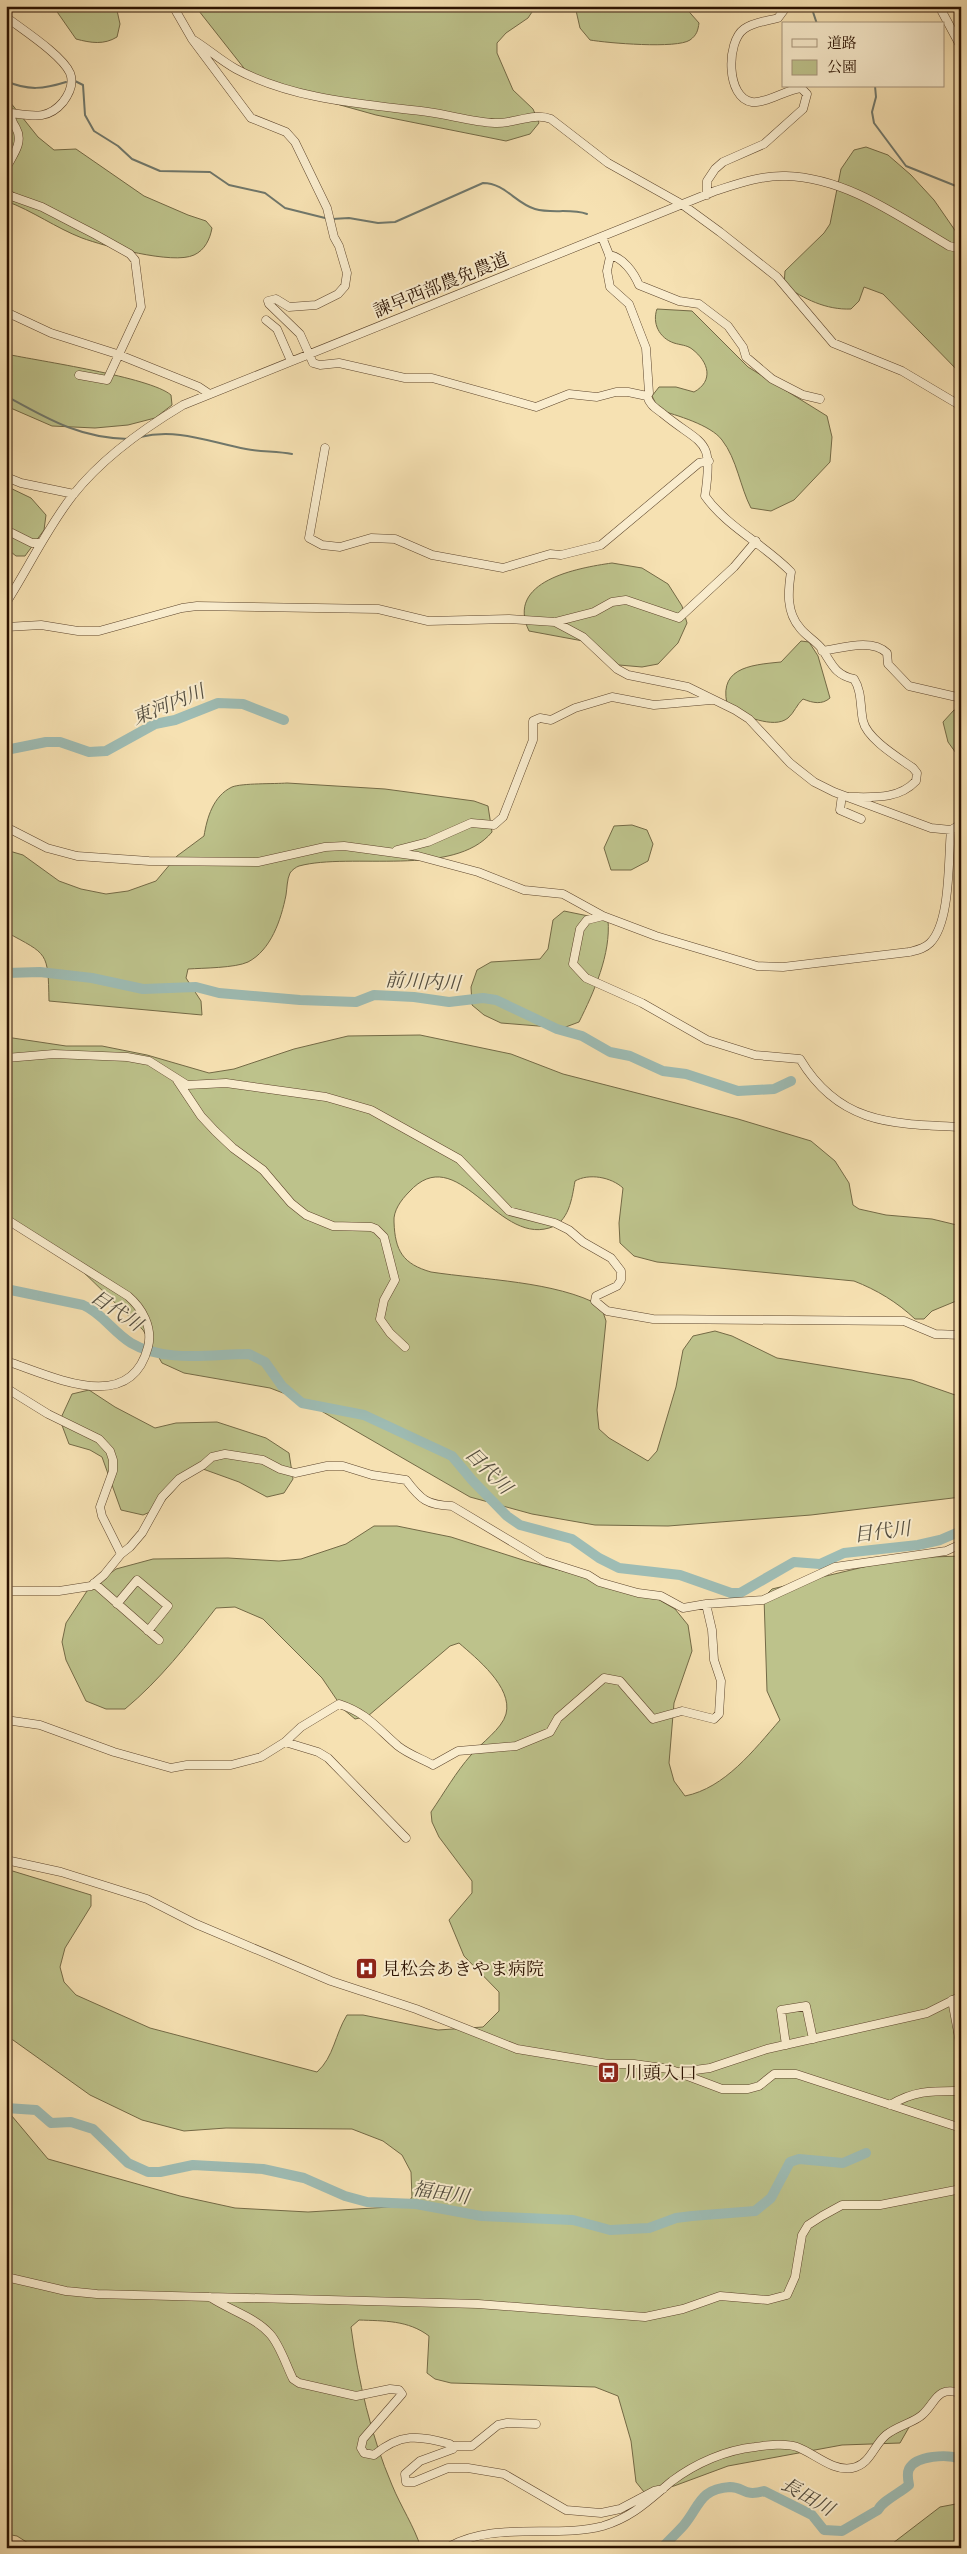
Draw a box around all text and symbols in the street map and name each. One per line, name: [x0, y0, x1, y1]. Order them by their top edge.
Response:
legend: [782, 22, 944, 88]
text: 道路: [827, 34, 857, 52]
text: 公園: [827, 58, 857, 76]
street label: 諫早西部農免農道: [370, 248, 512, 322]
water label: 東河内川: [129, 679, 210, 729]
water label: 前川内川: [384, 968, 464, 995]
water label: 目代川: [87, 1285, 148, 1337]
water label: 目代川: [460, 1442, 518, 1500]
water label: 目代川: [852, 1516, 914, 1546]
hospital icon: 見松会あきやま病院: [354, 1957, 378, 1981]
place label: 見松会あきやま病院: [382, 1958, 544, 1980]
bus stop icon: 川頭入口: [597, 2061, 621, 2085]
place label: 川頭入口: [625, 2062, 697, 2084]
water label: 福田川: [411, 2177, 473, 2209]
water label: 長田川: [777, 2472, 840, 2522]

